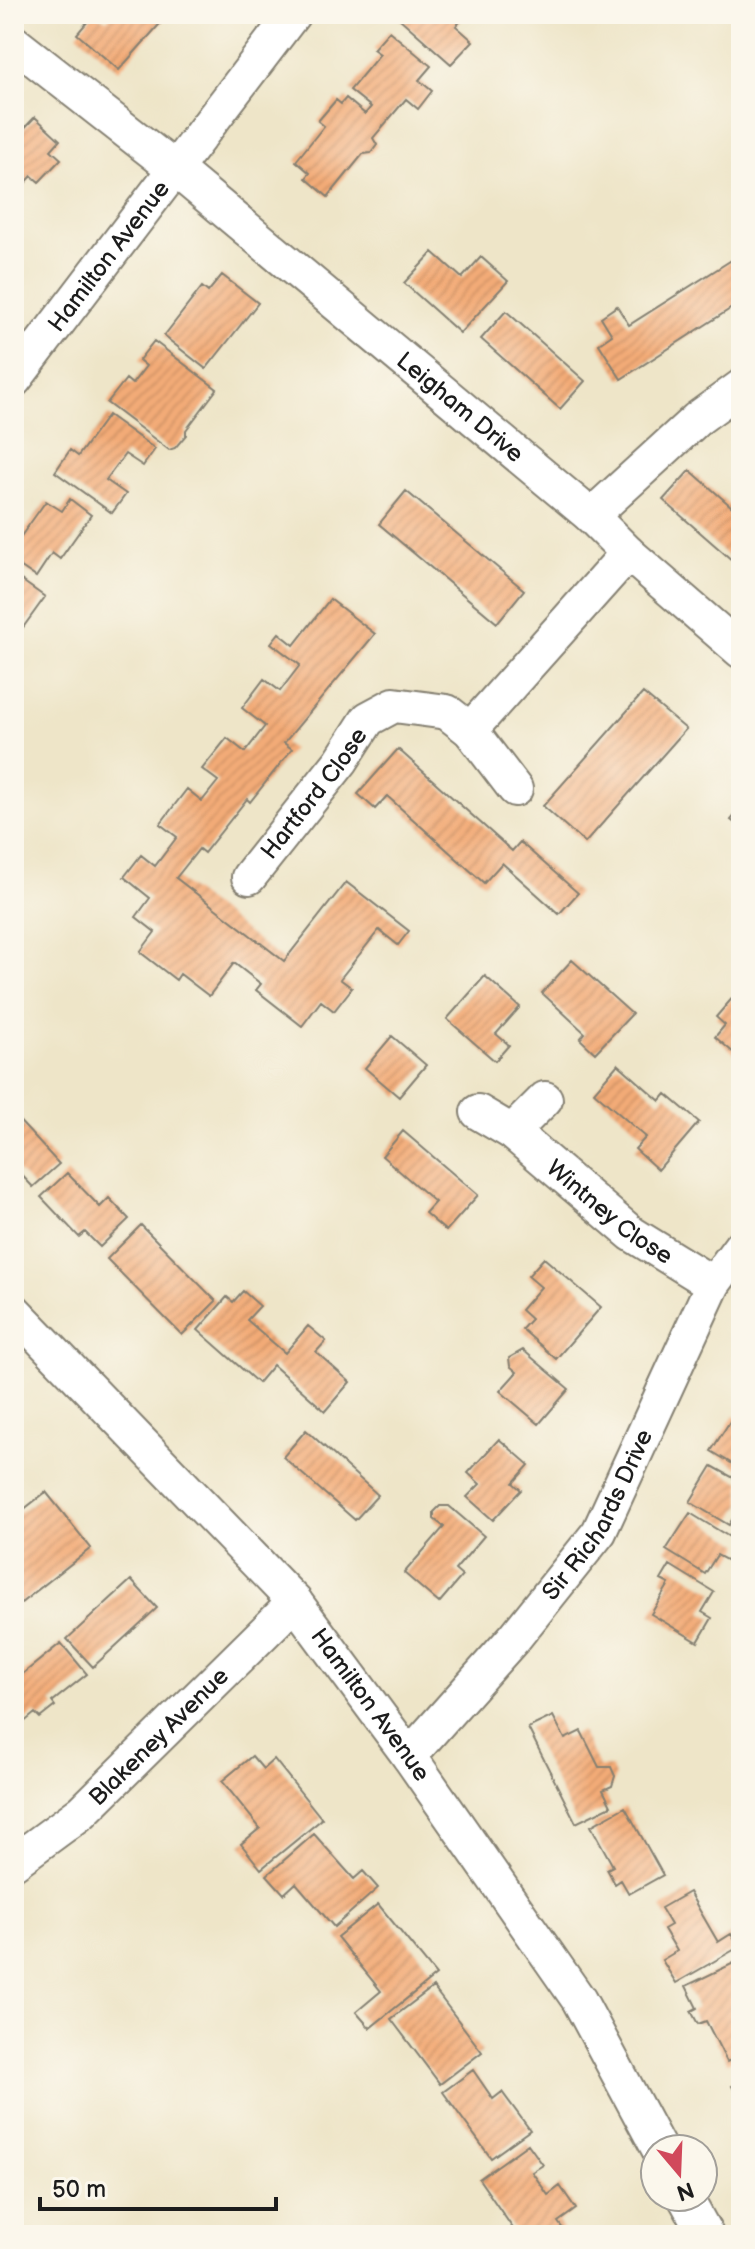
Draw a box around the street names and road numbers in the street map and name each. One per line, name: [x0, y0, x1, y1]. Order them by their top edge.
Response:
street label: Hamilton Avenue: [42, 175, 176, 338]
street label: Leigham Drive: [391, 346, 529, 469]
street label: Hartford Close: [255, 722, 374, 865]
street label: Wintney Close: [541, 1154, 678, 1271]
street label: Sir Richards Drive: [536, 1425, 659, 1606]
street label: Hamilton Avenue: [304, 1623, 436, 1787]
street label: Blakeney Avenue: [83, 1662, 235, 1812]

